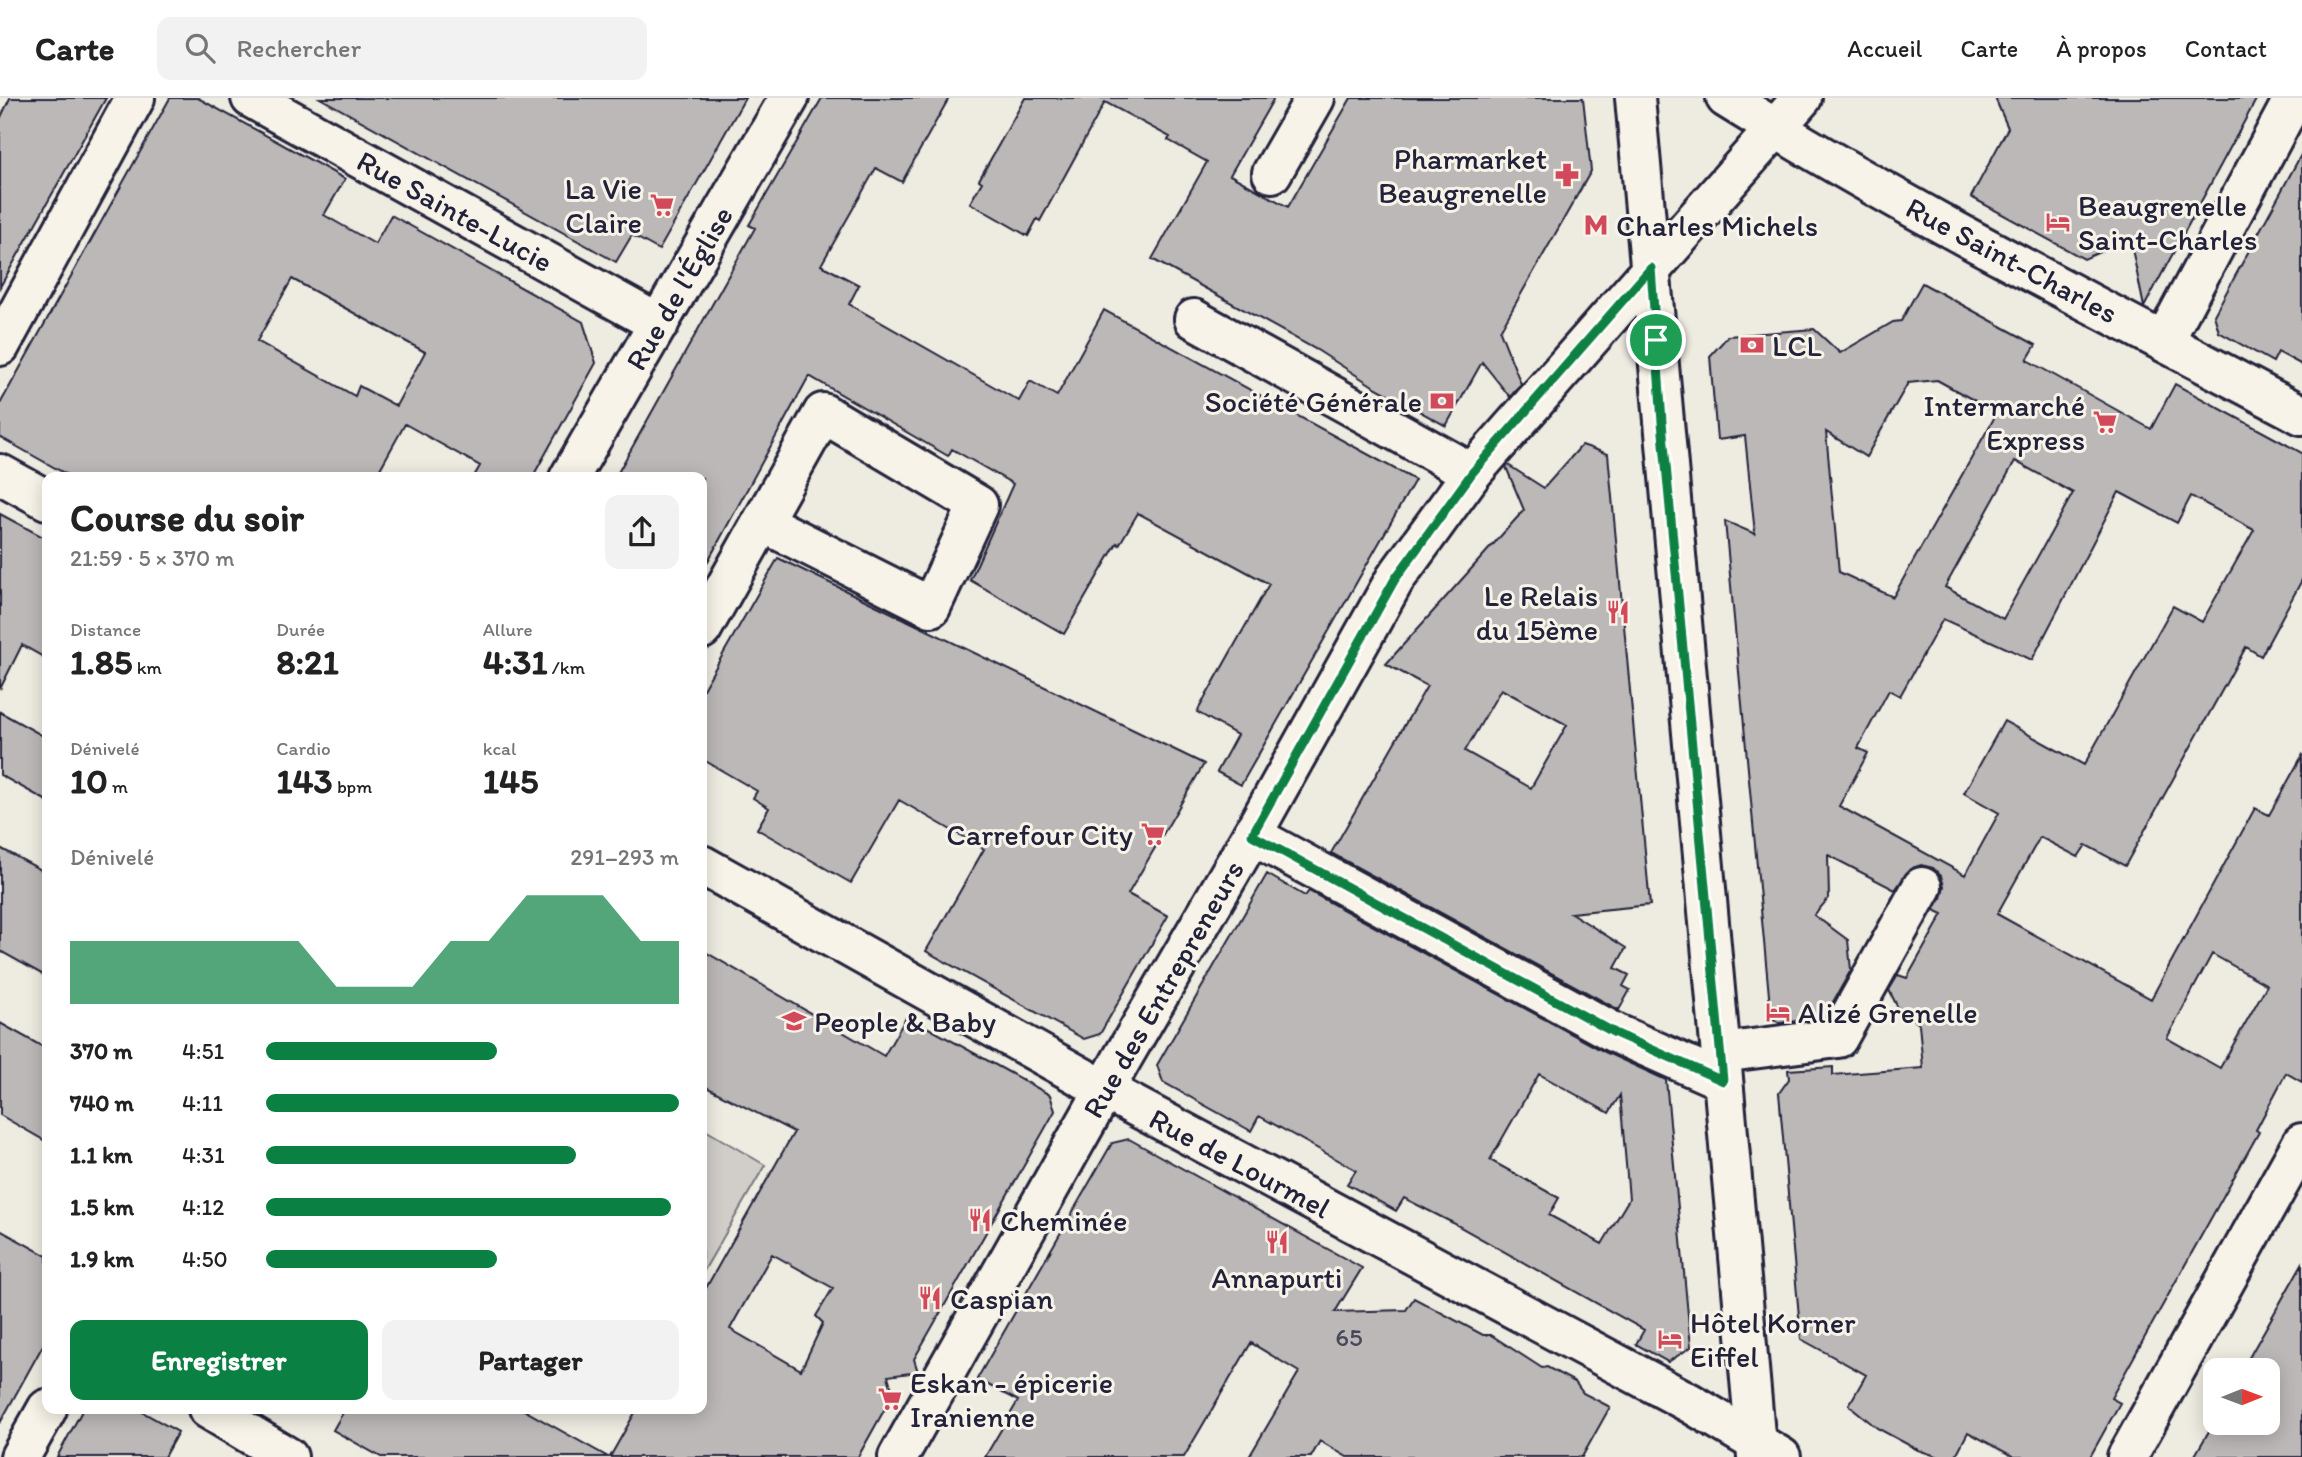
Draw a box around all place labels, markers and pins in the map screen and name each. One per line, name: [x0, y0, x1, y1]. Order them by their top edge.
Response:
place label: Pharmarket Beaugrenelle: [1378, 140, 1547, 211]
pharmacy icon: Pharmarket Beaugrenelle: [1553, 161, 1581, 189]
place label: La Vie Claire: [565, 170, 642, 241]
place label: Beaugrenelle Saint-Charles: [2078, 187, 2257, 258]
supermarket icon: La Vie Claire: [648, 191, 676, 219]
place label: Charles Michels: [1616, 207, 1818, 244]
hotel icon: Beaugrenelle Saint-Charles: [2044, 208, 2072, 236]
metro station icon: Charles Michels: [1582, 211, 1610, 239]
pin: [1626, 310, 1686, 370]
place label: LCL: [1772, 327, 1822, 364]
bank icon: LCL: [1738, 331, 1766, 359]
place label: Société Générale: [1205, 383, 1422, 420]
bank icon: Société Générale: [1428, 387, 1456, 415]
place label: Intermarché Express: [1924, 387, 2085, 458]
supermarket icon: Intermarché Express: [2091, 408, 2119, 436]
place label: Le Relais du 15ème: [1476, 577, 1598, 648]
restaurant icon: Le Relais du 15ème: [1604, 598, 1632, 626]
place label: Carrefour City: [946, 816, 1133, 853]
supermarket icon: Carrefour City: [1139, 820, 1167, 848]
place label: Alizé Grenelle: [1798, 994, 1978, 1031]
hotel icon: Alizé Grenelle: [1764, 998, 1792, 1026]
place label: People & Baby: [814, 1003, 996, 1040]
school or university icon: People & Baby: [780, 1007, 808, 1035]
place label: Cheminée: [1000, 1202, 1127, 1239]
restaurant icon: Cheminée: [966, 1206, 994, 1234]
restaurant icon: Annapurti: [1263, 1228, 1291, 1256]
place label: Annapurti: [1212, 1259, 1342, 1296]
place label: Caspian: [950, 1280, 1053, 1317]
restaurant icon: Caspian: [916, 1284, 944, 1312]
place label: Hôtel Korner Eiffel: [1690, 1304, 1856, 1375]
hotel icon: Hôtel Korner Eiffel: [1656, 1325, 1684, 1353]
place label: Eskan - épicerie Iranienne: [910, 1364, 1113, 1435]
supermarket icon: Eskan - épicerie Iranienne: [876, 1385, 904, 1413]

